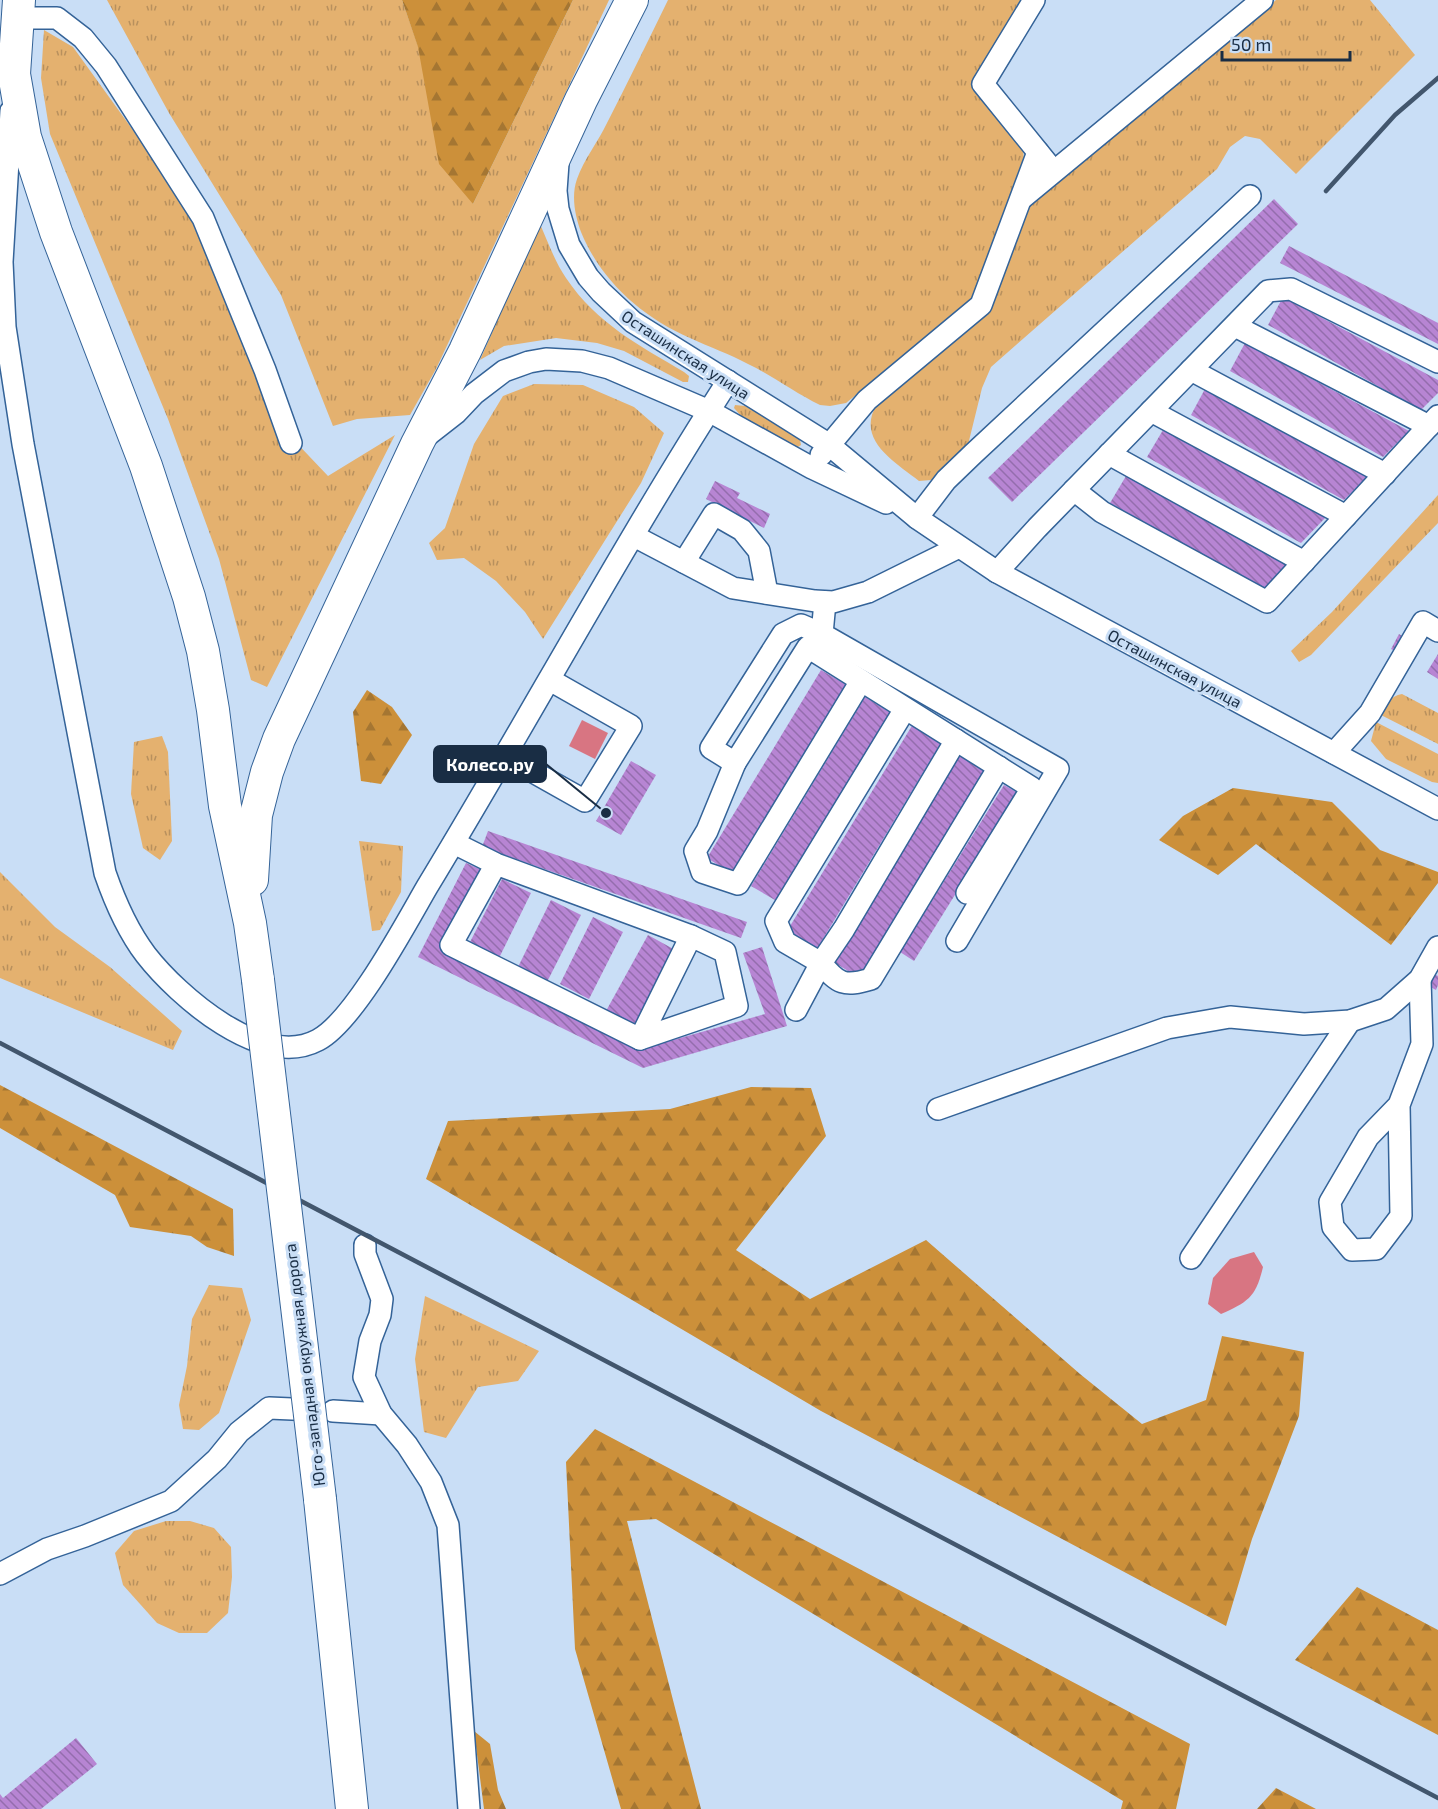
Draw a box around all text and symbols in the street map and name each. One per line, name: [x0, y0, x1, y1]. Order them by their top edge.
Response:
scale bar: [1222, 24, 1350, 62]
text: 50 m: [1231, 33, 1271, 55]
street label: Осташинская улица: [618, 305, 754, 403]
street label: Осташинская улица: [1104, 625, 1245, 712]
callout: Колесо.ру: [434, 746, 546, 782]
text: Колесо.ру: [446, 753, 535, 775]
street label: Юго-западная окружная дорога: [280, 1242, 329, 1487]

